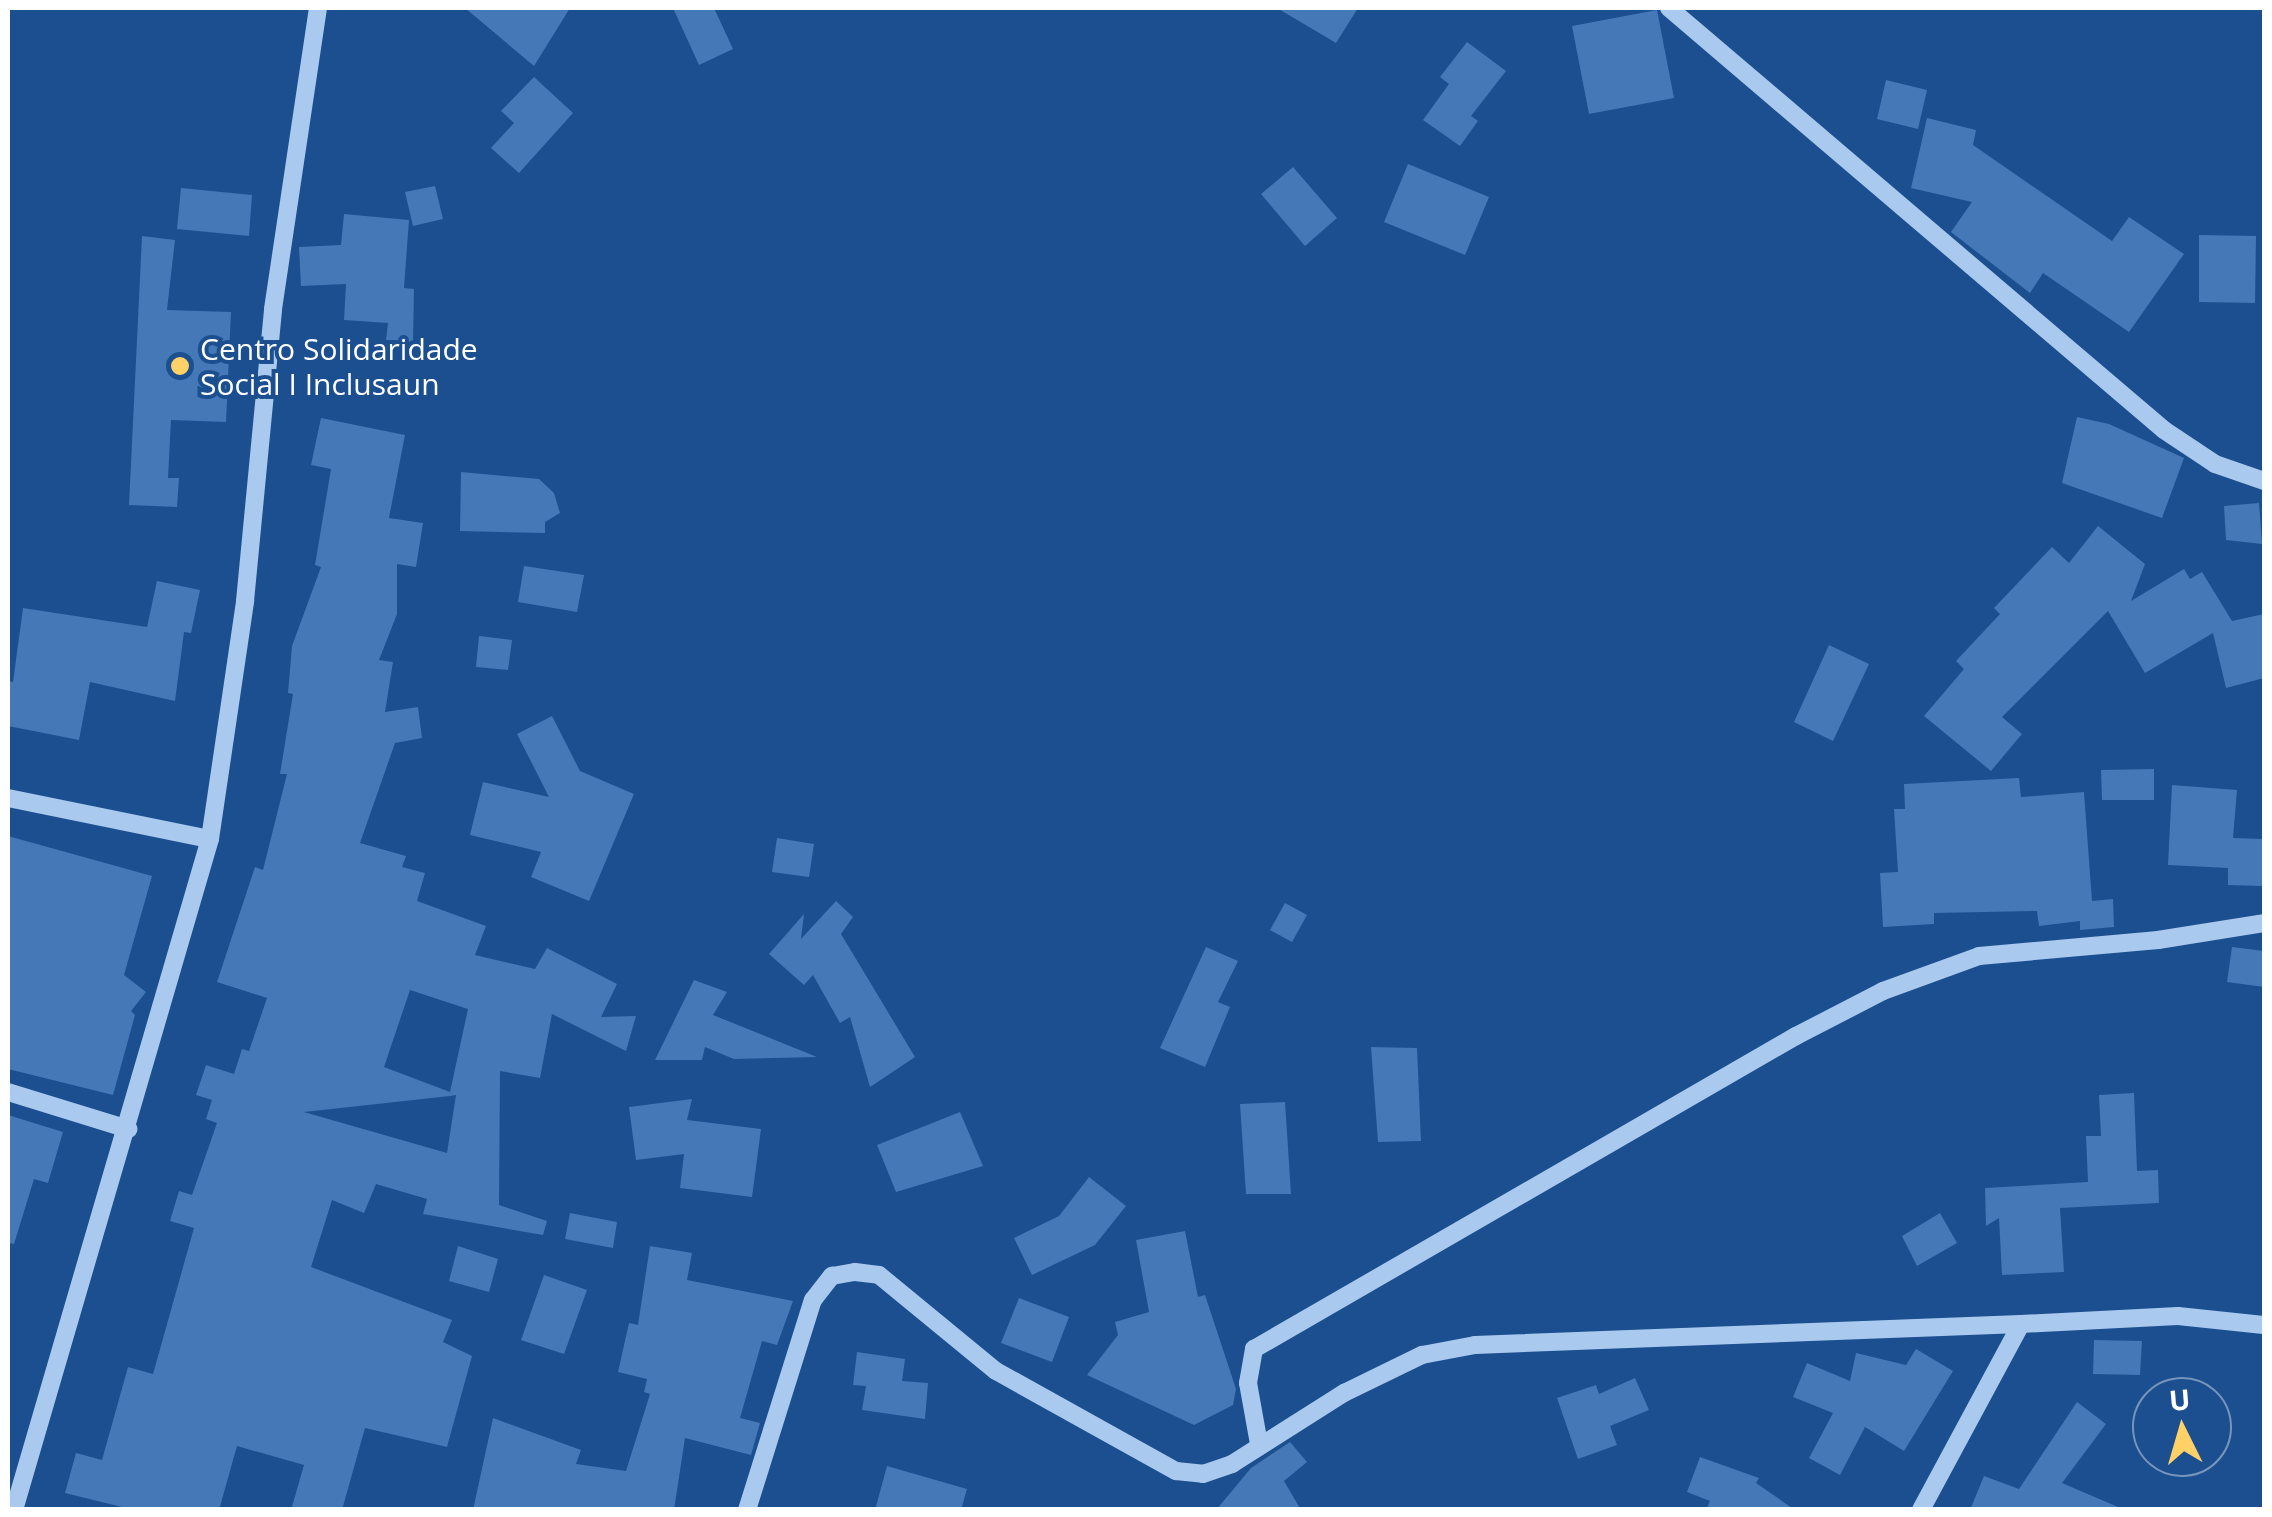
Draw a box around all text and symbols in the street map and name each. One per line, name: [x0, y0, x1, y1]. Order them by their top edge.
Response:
place label: Centro Solidaridade Social I Inclusaun: [200, 331, 478, 402]
marker: Centro Solidaridade Social I Inclusaun: [169, 355, 191, 377]
north arrow: [2132, 1377, 2232, 1477]
text: U: [2167, 1379, 2192, 1419]

